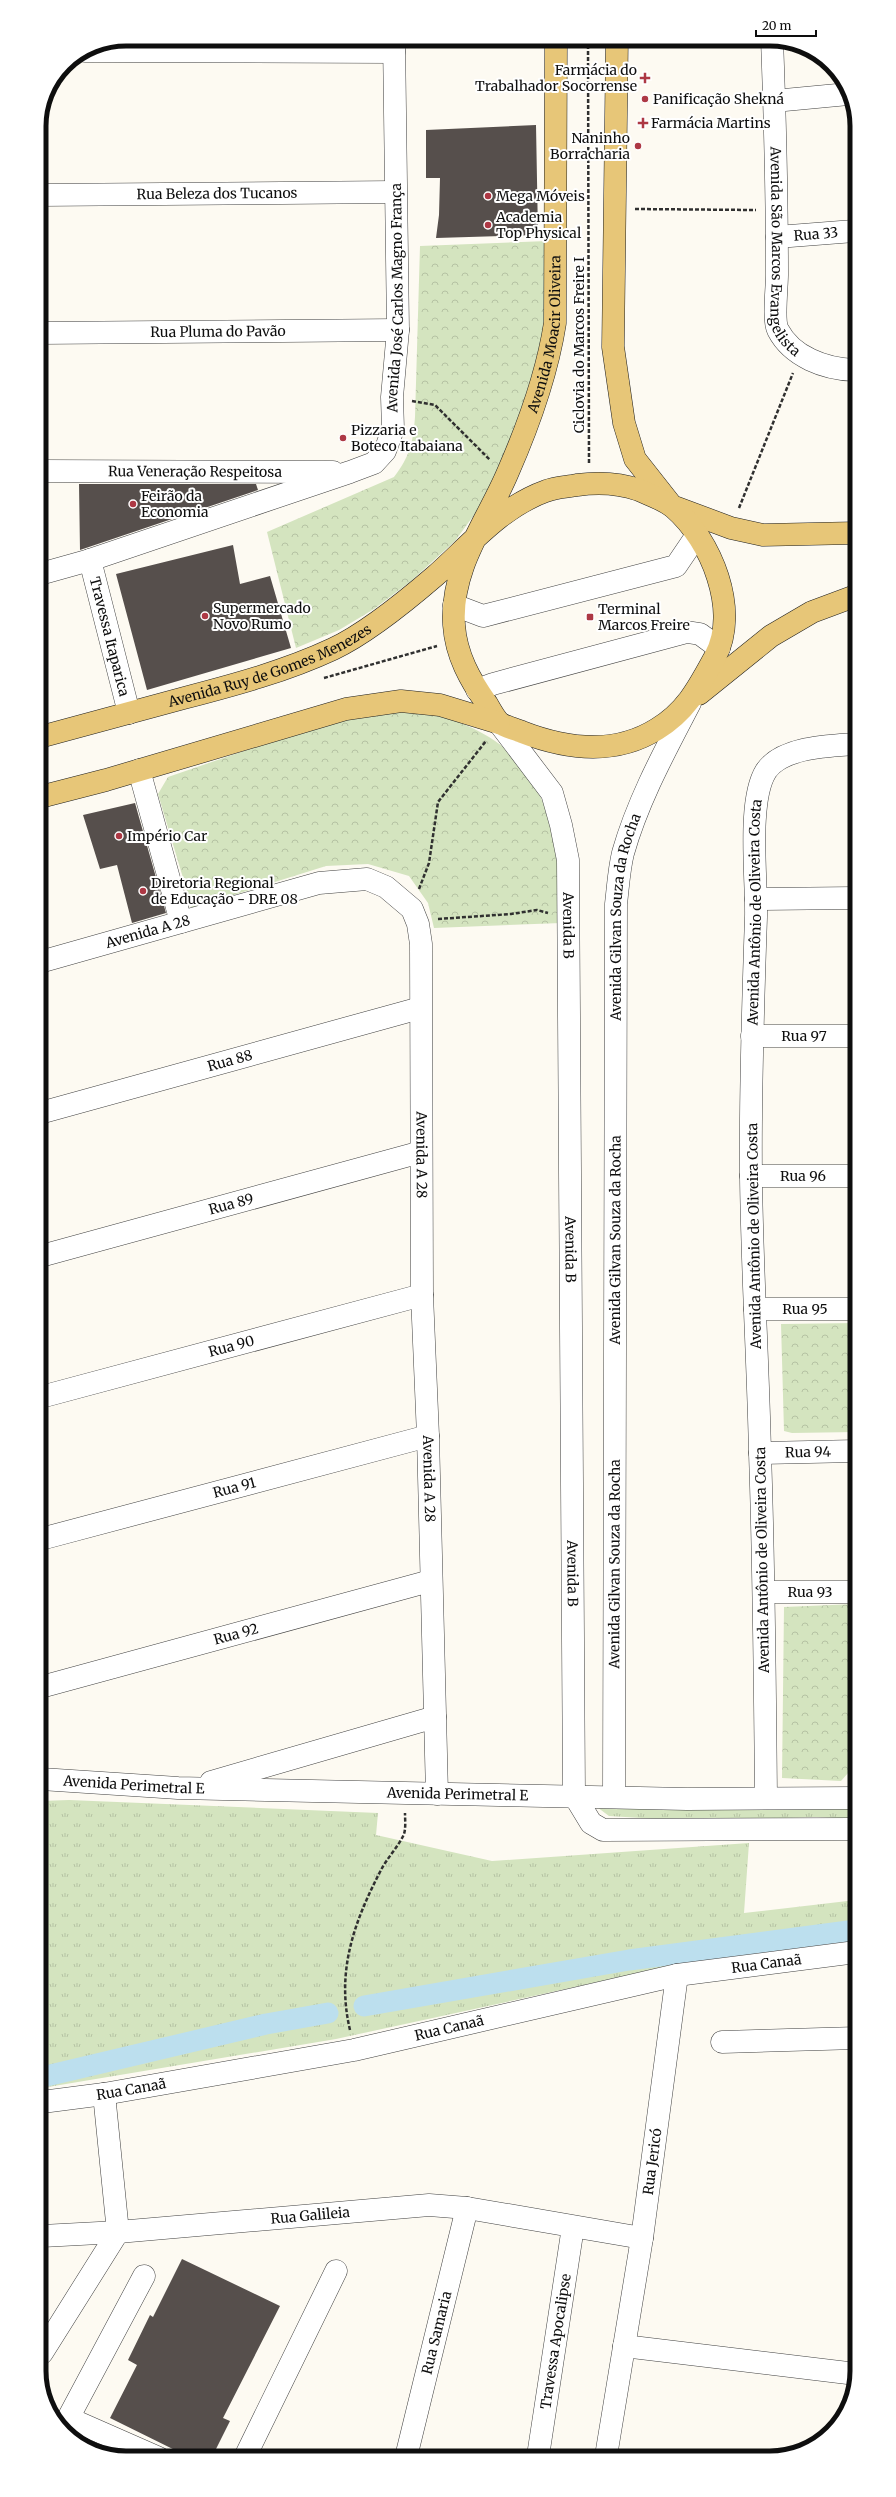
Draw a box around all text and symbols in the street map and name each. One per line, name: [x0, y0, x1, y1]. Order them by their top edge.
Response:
scale bar: [756, 12, 816, 38]
text: 20 m: [762, 18, 791, 33]
place label: Farmácia do Trabalhador Socorrense: [475, 61, 637, 95]
marker: Farmácia do Trabalhador Socorrense: [640, 73, 650, 83]
place label: Panificação Shekná: [653, 90, 785, 108]
marker: Panificação Shekná: [640, 94, 650, 104]
place label: Farmácia Martins: [651, 114, 771, 132]
marker: Farmácia Martins: [638, 118, 648, 128]
place label: Naninho Borracharia: [550, 129, 630, 163]
marker: Naninho Borracharia: [633, 141, 643, 151]
street label: Avenida São Marcos Evangelista: [766, 145, 804, 360]
street label: Avenida José Carlos Magno França: [383, 182, 407, 414]
street label: Rua Beleza dos Tucanos: [136, 184, 298, 203]
place label: Mega Móveis: [496, 187, 585, 205]
marker: Mega Móveis: [483, 191, 493, 201]
place label: Academia Top Physical: [495, 208, 582, 242]
marker: Academia Top Physical: [483, 220, 493, 230]
street label: Rua 33: [793, 223, 839, 245]
street label: Avenida Moacir Oliveira: [523, 255, 564, 416]
street label: Ciclovia do Marcos Freire I: [570, 257, 588, 433]
street label: Rua Pluma do Pavão: [150, 322, 286, 341]
place label: Pizzaria e Boteco Itabaiana: [351, 421, 463, 455]
marker: Pizzaria e Boteco Itabaiana: [338, 433, 348, 443]
street label: Rua Veneração Respeitosa: [108, 462, 282, 481]
place label: Feirão da Economia: [141, 487, 209, 521]
marker: Feirão da Economia: [128, 499, 138, 509]
street label: Travessa Itaparica: [86, 575, 134, 699]
place label: Supermercado Novo Rumo: [213, 599, 311, 633]
place label: Terminal Marcos Freire: [598, 600, 690, 634]
marker: Supermercado Novo Rumo: [200, 611, 210, 621]
marker: Terminal Marcos Freire: [585, 612, 595, 622]
street label: Avenida Ruy de Gomes Menezes: [165, 620, 375, 711]
street label: Avenida Antônio de Oliveira Costa: [743, 797, 766, 1027]
street label: Avenida Gilvan Souza da Rocha: [607, 810, 645, 1022]
place label: Império Car: [127, 827, 207, 845]
marker: Império Car: [114, 831, 124, 841]
place label: Diretoria Regional de Educação - DRE 08: [151, 874, 298, 908]
marker: Diretoria Regional de Educação - DRE 08: [138, 886, 148, 896]
street label: Avenida B: [559, 891, 578, 959]
street label: Avenida A 28: [102, 911, 192, 952]
street label: Rua 97: [781, 1027, 827, 1045]
street label: Rua 88: [205, 1046, 254, 1075]
street label: Avenida A 28: [412, 1110, 431, 1198]
street label: Avenida Antônio de Oliveira Costa: [743, 1122, 765, 1350]
street label: Avenida Gilvan Souza da Rocha: [606, 1135, 624, 1346]
street label: Rua 96: [780, 1167, 826, 1185]
street label: Rua 89: [207, 1189, 255, 1219]
street label: Avenida B: [561, 1215, 580, 1283]
street label: Rua 95: [782, 1300, 828, 1318]
street label: Rua 90: [206, 1331, 256, 1361]
street label: Avenida A 28: [419, 1434, 439, 1522]
street label: Rua 94: [785, 1443, 832, 1461]
street label: Avenida Antônio de Oliveira Costa: [751, 1446, 773, 1674]
street label: Avenida Gilvan Souza da Rocha: [605, 1459, 624, 1670]
street label: Rua 91: [211, 1473, 258, 1502]
street label: Avenida B: [563, 1539, 582, 1607]
street label: Rua 93: [787, 1583, 833, 1601]
street label: Rua 92: [212, 1619, 260, 1649]
street label: Avenida Perimetral E: [62, 1771, 205, 1798]
street label: Avenida Perimetral E: [386, 1783, 529, 1805]
street label: Rua Canaã: [730, 1950, 803, 1977]
street label: Rua Canaã: [413, 2011, 486, 2045]
street label: Rua Canaã: [95, 2074, 168, 2104]
street label: Rua Jericó: [639, 2127, 666, 2196]
street label: Rua Galileia: [270, 2203, 351, 2228]
street label: Travessa Apocalipse: [536, 2272, 575, 2410]
street label: Rua Samaria: [418, 2289, 455, 2376]

